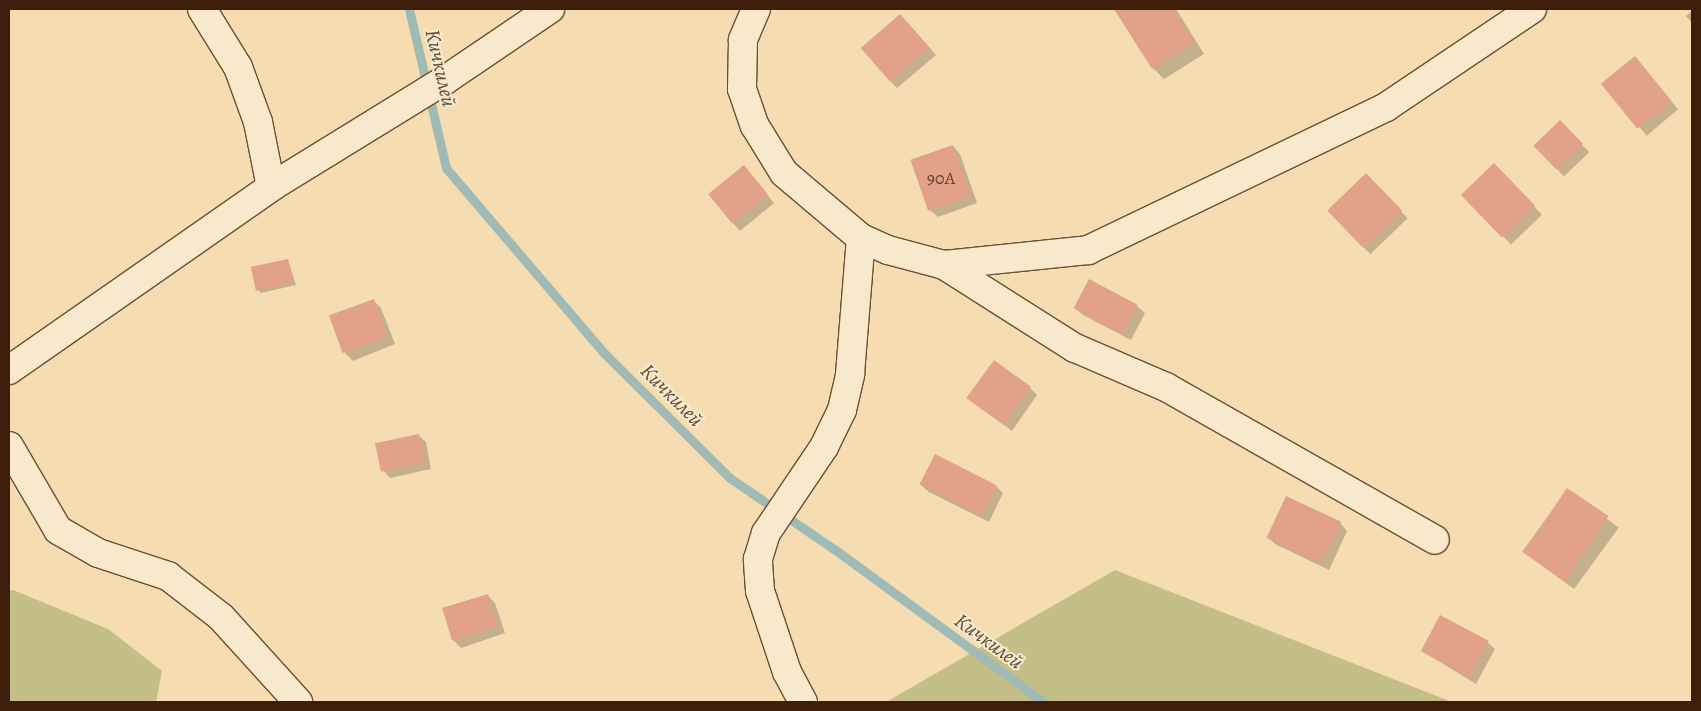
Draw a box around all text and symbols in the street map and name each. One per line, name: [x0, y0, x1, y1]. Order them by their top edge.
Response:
water label: Кичкилей: [420, 27, 462, 109]
house number: 90А: [927, 167, 955, 189]
water label: Кичкилей: [635, 358, 709, 432]
water label: Кичкилей: [950, 608, 1028, 674]

